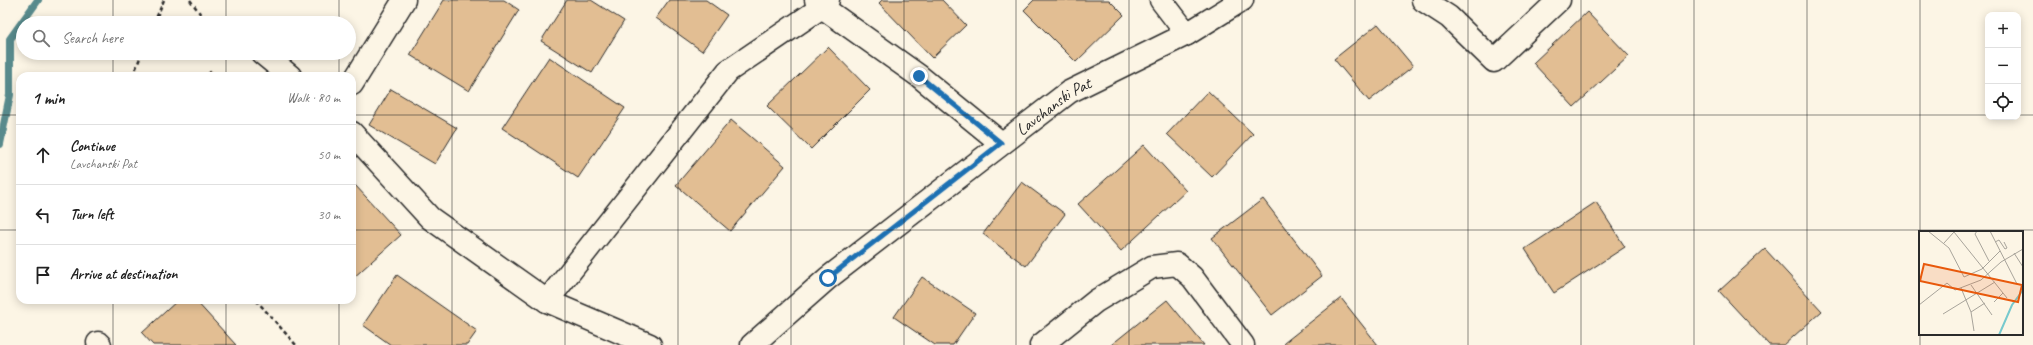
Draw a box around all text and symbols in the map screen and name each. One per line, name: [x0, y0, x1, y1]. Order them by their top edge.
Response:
map controls: [1985, 12, 2021, 120]
button: +: [1985, 12, 2021, 48]
search box: [16, 16, 356, 60]
icon: search: [30, 27, 52, 49]
text: Search here: [62, 29, 123, 48]
button: −: [1985, 48, 2021, 84]
route end: [910, 67, 928, 85]
street label: Lavchanski Pat: [1011, 71, 1097, 140]
button: locate: [1985, 84, 2021, 120]
text: 1 min: [32, 88, 65, 109]
text: Walk · 80 m: [287, 90, 340, 106]
text: Continue: [70, 137, 115, 156]
icon: ahead: [32, 144, 54, 166]
text: 50 m: [318, 147, 340, 163]
text: Lavchanski Pat: [70, 156, 137, 172]
icon: left: [32, 204, 54, 226]
text: Turn left: [70, 205, 113, 224]
text: 30 m: [318, 207, 340, 223]
inset map: [1919, 231, 2023, 335]
icon: arrive: [32, 264, 54, 286]
text: Arrive at destination: [70, 265, 177, 284]
route start: [819, 269, 837, 287]

